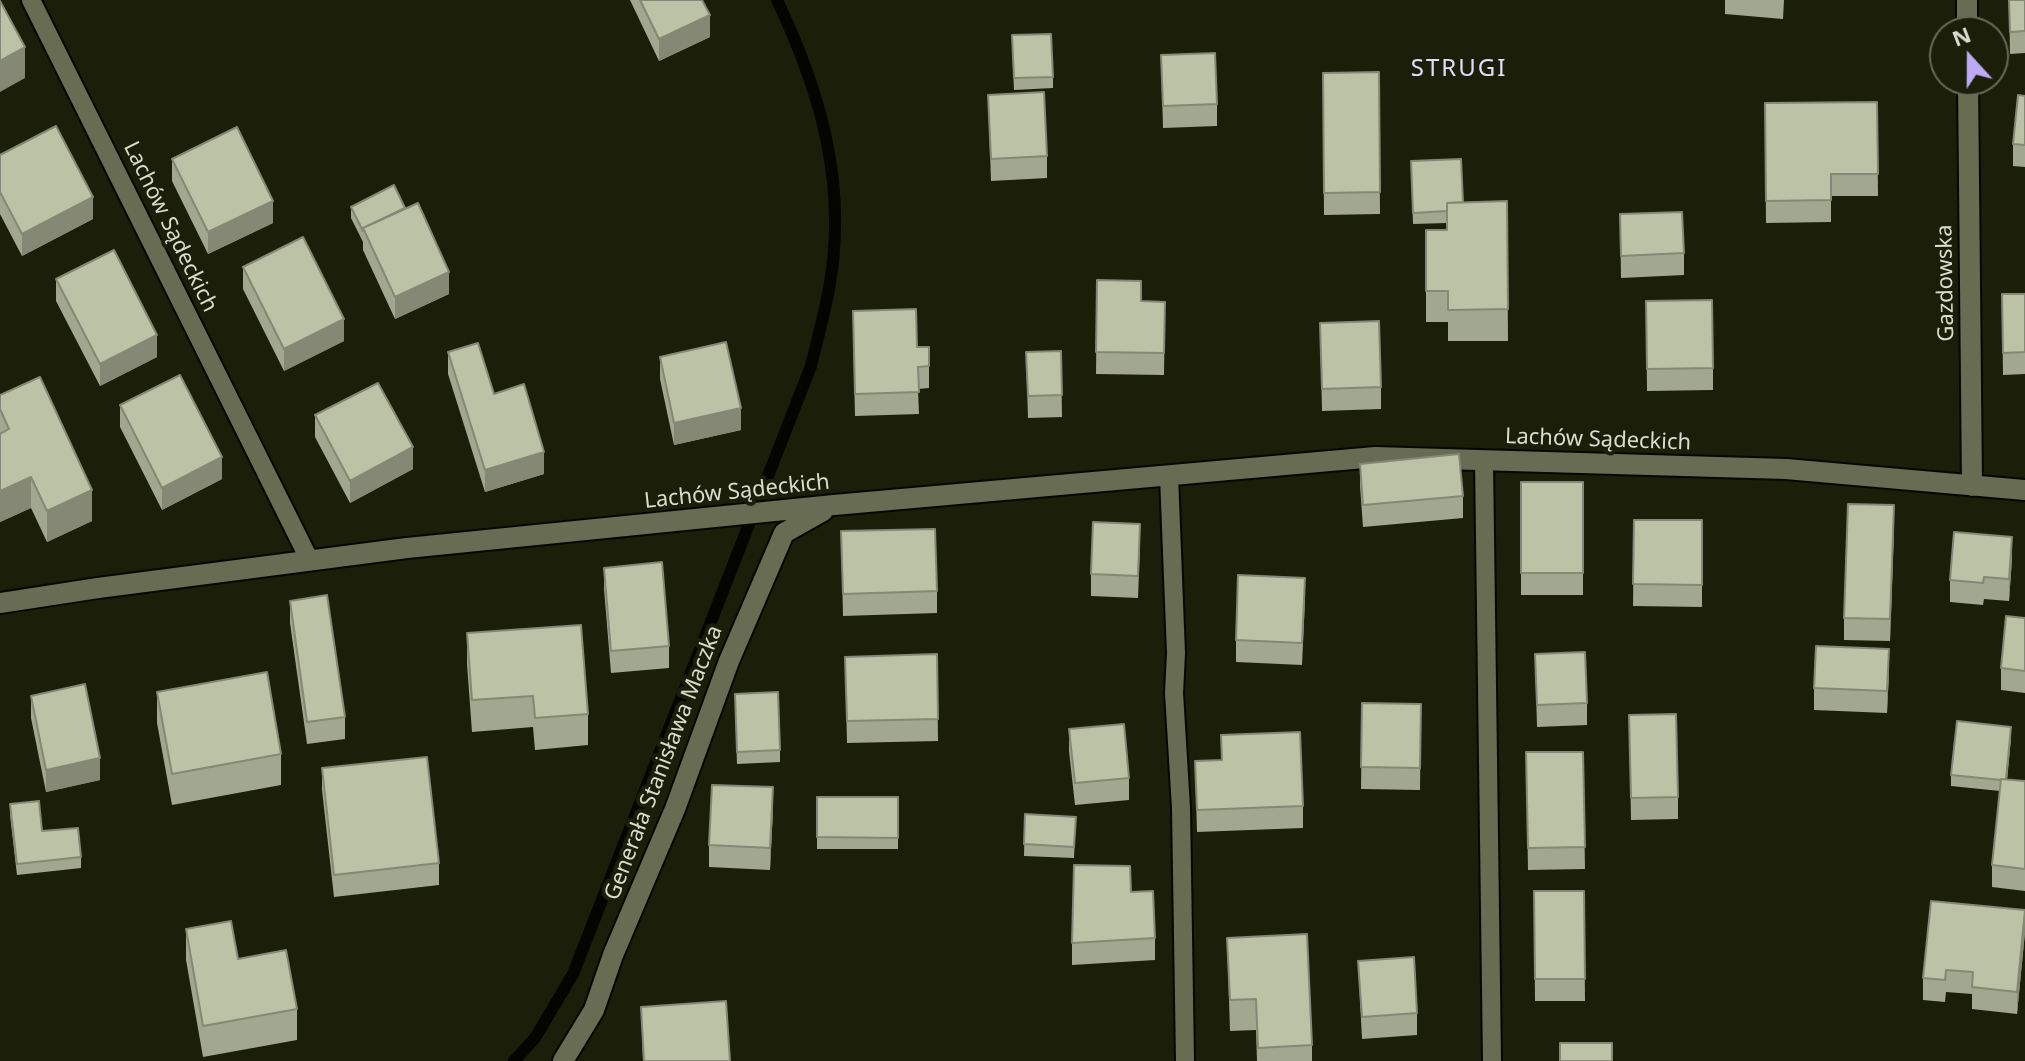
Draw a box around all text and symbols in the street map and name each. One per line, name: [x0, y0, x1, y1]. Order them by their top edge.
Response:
north arrow: [1929, 16, 2009, 96]
text: N: [1947, 18, 1975, 53]
district label: STRUGI: [1411, 55, 1507, 83]
street label: Lachów Sądeckich: [117, 137, 223, 317]
street label: Gazdowska: [1932, 224, 1960, 342]
street label: Lachów Sądeckich: [1504, 424, 1692, 456]
street label: Lachów Sądeckich: [643, 469, 831, 515]
street label: Generała Stanisława Maczka: [599, 622, 729, 904]

